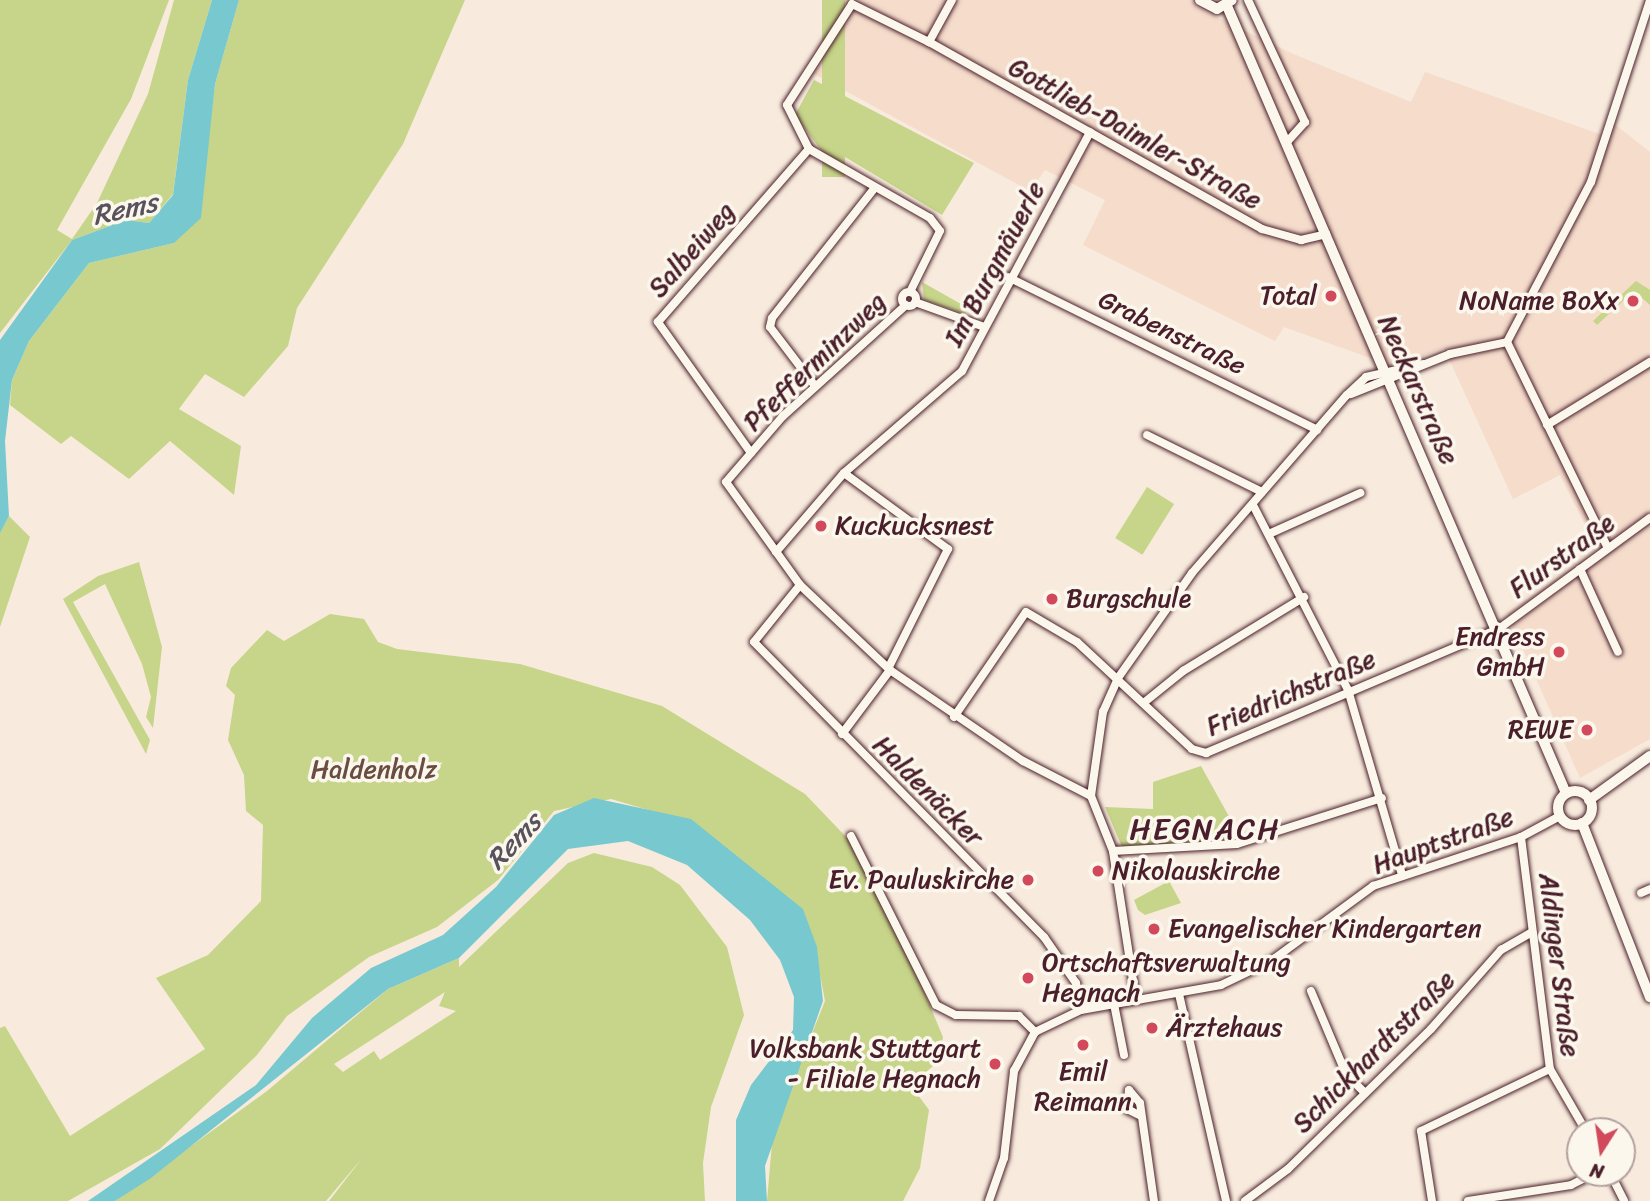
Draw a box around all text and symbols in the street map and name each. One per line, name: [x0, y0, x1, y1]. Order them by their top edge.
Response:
street label: Gottlieb-Daimler-Straße: [1003, 51, 1267, 217]
street label: Im Burgmäuerle: [938, 176, 1052, 352]
water label: Rems: [89, 185, 161, 233]
street label: Salbeiweg: [642, 196, 742, 304]
place label: Total: [1260, 280, 1317, 312]
street label: Grabenstraße: [1093, 284, 1251, 382]
place label: NoName BoXx: [1459, 285, 1619, 317]
street label: Pfefferminzweg: [737, 286, 893, 438]
marker: Total: [1323, 288, 1339, 304]
marker: NoName BoXx: [1625, 293, 1641, 309]
street label: Neckarstraße: [1371, 310, 1465, 470]
street label: Flurstraße: [1503, 507, 1621, 605]
place label: Kuckucksnest: [835, 510, 994, 542]
marker: Kuckucksnest: [813, 518, 829, 534]
place label: Burgschule: [1066, 583, 1191, 615]
marker: Burgschule: [1044, 591, 1060, 607]
place label: Endress GmbH: [1455, 621, 1545, 682]
street label: Friedrichstraße: [1202, 643, 1380, 743]
marker: Endress GmbH: [1551, 644, 1567, 660]
place label: REWE: [1508, 714, 1573, 746]
marker: REWE: [1579, 722, 1595, 738]
street label: Haldenäcker: [866, 729, 990, 853]
park label: Haldenholz: [311, 754, 437, 786]
street label: Hauptstraße: [1368, 801, 1518, 881]
water label: Rems: [479, 805, 549, 877]
district label: HEGNACH: [1130, 811, 1280, 847]
place label: Nikolauskirche: [1112, 855, 1280, 887]
marker: Nikolauskirche: [1090, 863, 1106, 879]
place label: Ev. Pauluskirche: [827, 864, 1014, 896]
street label: Aldinger Straße: [1532, 871, 1586, 1059]
marker: Ev. Pauluskirche: [1020, 872, 1036, 888]
place label: Evangelischer Kindergarten: [1168, 913, 1481, 945]
marker: Evangelischer Kindergarten: [1146, 921, 1162, 937]
place label: Ortschaftsverwaltung Hegnach: [1042, 947, 1291, 1009]
street label: Schickhardtstraße: [1286, 964, 1462, 1140]
marker: Ortschaftsverwaltung Hegnach: [1020, 970, 1036, 986]
place label: Ärztehaus: [1166, 1012, 1282, 1044]
marker: Ärztehaus: [1144, 1020, 1160, 1036]
place label: Volksbank Stuttgart - Filiale Hegnach: [749, 1033, 981, 1094]
marker: Emil Reimann: [1075, 1037, 1091, 1053]
marker: Volksbank Stuttgart - Filiale Hegnach: [987, 1056, 1003, 1072]
place label: Emil Reimann: [1034, 1056, 1132, 1118]
north arrow: [1566, 1117, 1636, 1187]
text: N: [1587, 1154, 1607, 1189]

